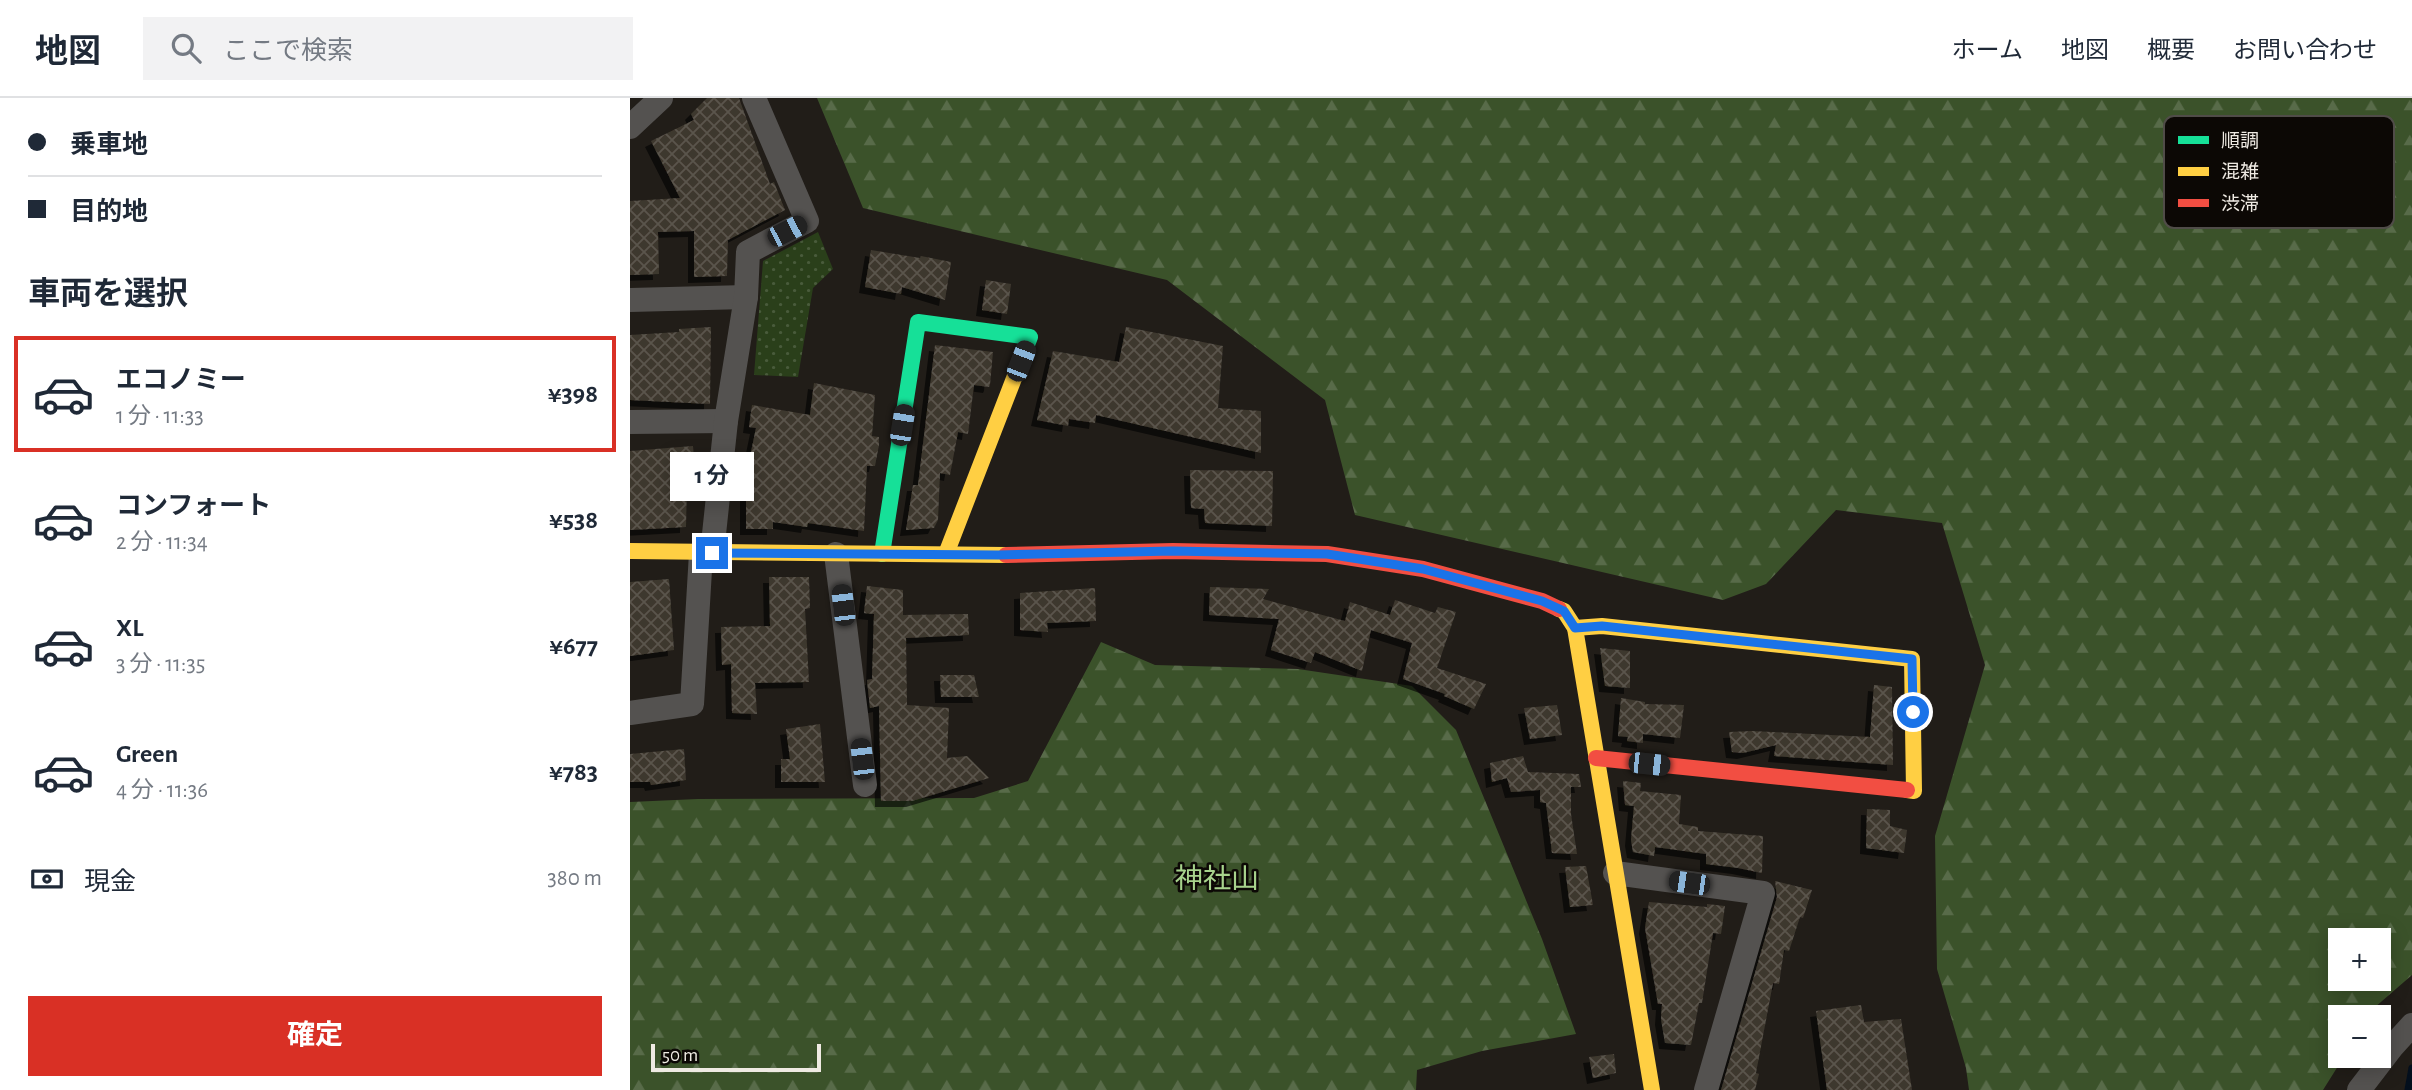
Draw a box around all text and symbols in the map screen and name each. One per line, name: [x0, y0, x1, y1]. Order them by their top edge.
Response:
search box: [143, 17, 633, 80]
icon: search: [167, 29, 205, 67]
text: 地図: [35, 36, 101, 69]
text: ここで検索: [223, 38, 353, 64]
text: ホーム: [1952, 39, 2023, 63]
text: 地図: [2061, 39, 2109, 63]
text: 概要: [2147, 39, 2195, 63]
text: お問い合わせ: [2233, 39, 2377, 63]
legend: [2164, 116, 2394, 228]
text: 順調: [2221, 131, 2259, 151]
text: 乗車地: [70, 132, 148, 158]
text: 混雑: [2221, 161, 2259, 182]
text: 渋滞: [2221, 193, 2259, 214]
text: 目的地: [70, 199, 148, 225]
car: [764, 212, 811, 250]
text: 車両を選択: [28, 278, 188, 310]
car: [1004, 338, 1039, 384]
icon: car: [32, 363, 95, 426]
text: エコノミー: [116, 367, 246, 393]
text: ¥398: [548, 381, 598, 407]
car: [889, 403, 916, 447]
text: 1 分 · 11:33: [116, 405, 204, 428]
callout: 1 分: [670, 452, 754, 500]
text: 1 分: [695, 465, 729, 488]
icon: car: [32, 489, 95, 552]
text: コンフォート: [116, 493, 271, 519]
text: ¥538: [549, 507, 598, 533]
text: 2 分 · 11:34: [116, 531, 208, 554]
route end: [696, 537, 728, 569]
car: [831, 583, 856, 627]
icon: car: [32, 615, 95, 678]
text: XL: [116, 615, 143, 641]
text: ¥677: [549, 633, 598, 659]
text: 3 分 · 11:35: [116, 653, 205, 676]
route start: [1897, 696, 1929, 728]
car: [850, 737, 875, 781]
icon: car: [32, 741, 95, 804]
text: Green: [116, 741, 178, 767]
car: [1628, 751, 1671, 777]
text: ¥783: [549, 759, 598, 785]
text: 4 分 · 11:36: [116, 779, 208, 802]
icon: cash: [28, 860, 66, 898]
park label: 神社山: [1175, 864, 1259, 894]
text: 380 m: [547, 867, 602, 890]
text: 現金: [84, 869, 136, 895]
car: [1667, 870, 1712, 896]
map controls: [2328, 928, 2391, 1068]
button: +: [2328, 928, 2391, 991]
button: 確定: [28, 996, 602, 1076]
button: −: [2328, 1005, 2391, 1068]
scale bar: [651, 1041, 821, 1073]
text: 50 m: [662, 1046, 698, 1065]

